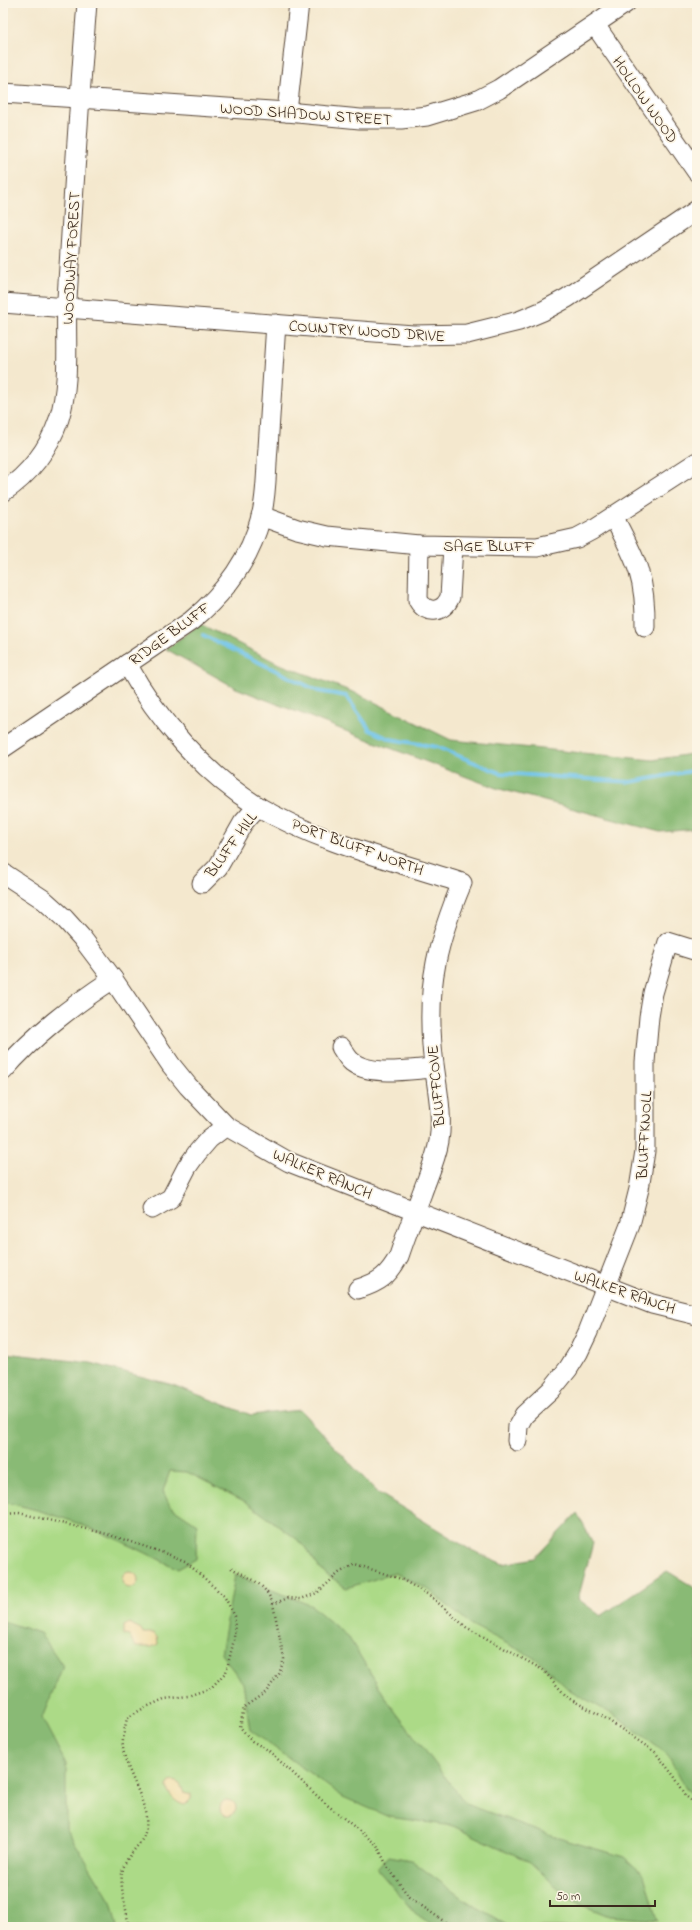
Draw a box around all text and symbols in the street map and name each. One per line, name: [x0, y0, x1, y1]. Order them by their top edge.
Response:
street label: HOLLOW WOOD: [605, 52, 683, 149]
street label: WOOD SHADOW STREET: [219, 97, 392, 133]
street label: WOODWAY FOREST: [57, 191, 87, 325]
street label: COUNTRY WOOD DRIVE: [288, 315, 446, 349]
street label: SAGE BLUFF: [443, 535, 535, 559]
street label: RIDGE BLUFF: [124, 596, 216, 672]
street label: BLUFF HILL: [199, 807, 264, 884]
street label: PORT BLUFF NORTH: [288, 813, 427, 883]
street label: BLUFFCOVE: [421, 1044, 453, 1129]
street label: BLUFFKNOLL: [631, 1090, 659, 1181]
street label: WALKER RANCH: [269, 1143, 376, 1207]
street label: WALKER RANCH: [570, 1264, 678, 1322]
scale bar: [550, 1882, 655, 1908]
text: 50 m: [556, 1888, 580, 1906]

